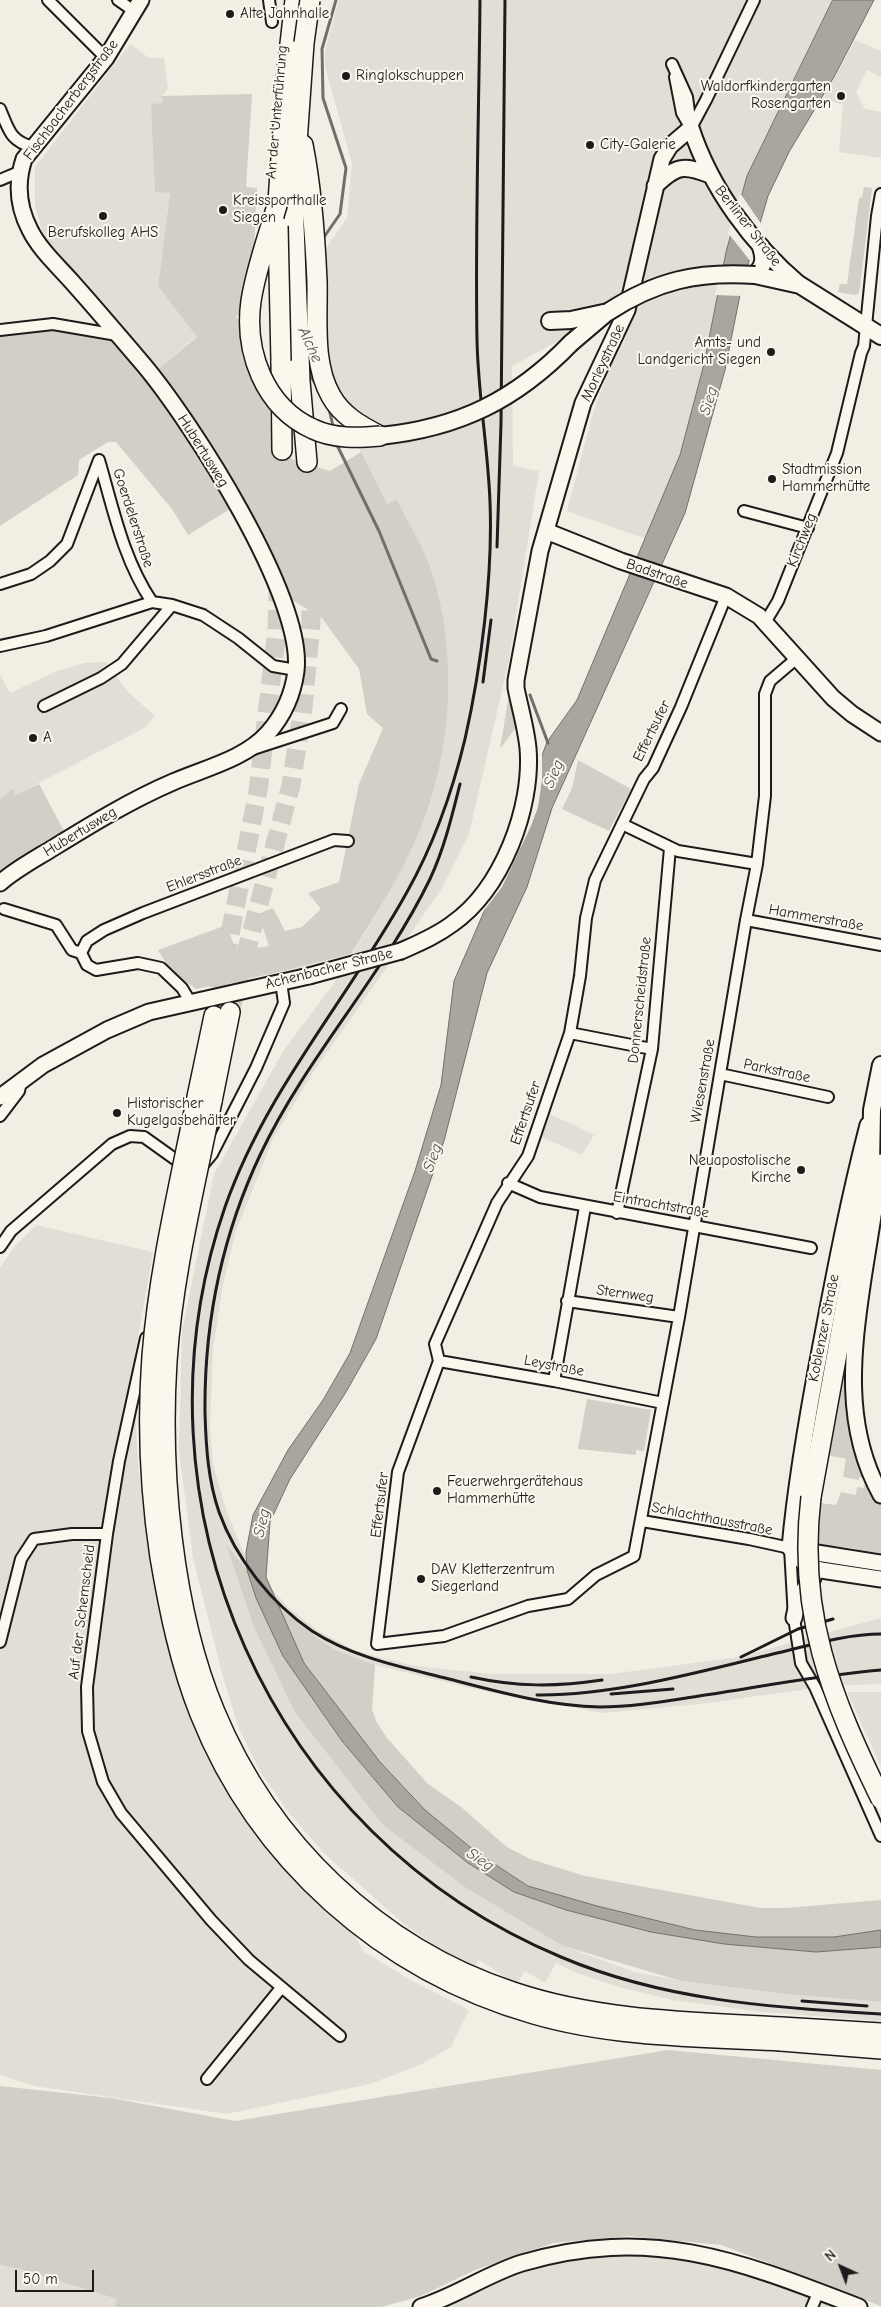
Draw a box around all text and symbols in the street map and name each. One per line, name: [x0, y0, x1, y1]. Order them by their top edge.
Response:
place label: Alte Jahnhalle: [240, 5, 329, 23]
marker: Alte Jahnhalle: [224, 8, 236, 20]
street label: Fischbacherbergstraße: [20, 36, 122, 164]
street label: An der Unterführung: [262, 44, 292, 180]
place label: Ringlokschuppen: [356, 67, 464, 85]
marker: Ringlokschuppen: [340, 70, 352, 82]
place label: Waldorfkindergarten Rosengarten: [701, 78, 831, 113]
marker: Waldorfkindergarten Rosengarten: [835, 90, 847, 102]
place label: City-Galerie: [600, 136, 676, 154]
marker: City-Galerie: [584, 139, 596, 151]
street label: Berliner Straße: [711, 182, 785, 270]
place label: Kreissporthalle Siegen: [233, 192, 326, 227]
marker: Kreissporthalle Siegen: [217, 204, 229, 216]
marker: Berufskolleg AHS: [97, 210, 109, 222]
place label: Berufskolleg AHS: [48, 224, 158, 242]
street label: Morleystraße: [577, 321, 629, 405]
water label: Alche: [293, 324, 327, 366]
place label: Amts- und Landgericht Siegen: [637, 334, 761, 369]
marker: Amts- und Landgericht Siegen: [765, 346, 777, 358]
water label: Sieg: [696, 384, 722, 418]
street label: Hubertusweg: [174, 411, 232, 491]
place label: Stadtmission Hammerhütte: [782, 461, 870, 496]
street label: Goerdelerstraße: [108, 466, 158, 570]
marker: Stadtmission Hammerhütte: [766, 473, 778, 485]
street label: Kirchweg: [783, 510, 821, 570]
street label: Badstraße: [624, 555, 690, 593]
street label: Effertsufer: [629, 697, 675, 765]
place label: A: [43, 729, 52, 747]
marker: A: [27, 732, 39, 744]
water label: Sieg: [540, 757, 568, 791]
street label: Hubertusweg: [40, 803, 120, 861]
street label: Ehlersstraße: [164, 851, 244, 897]
street label: Hammerstraße: [767, 901, 865, 935]
street label: Donnerscheidstraße: [624, 936, 656, 1064]
street label: Achenbacher Straße: [263, 944, 395, 994]
street label: Wiesenstraße: [687, 1037, 719, 1125]
street label: Parkstraße: [742, 1055, 812, 1087]
street label: Effertsufer: [507, 1079, 545, 1147]
place label: Historischer Kugelgasbehälter: [127, 1095, 236, 1130]
marker: Historischer Kugelgasbehälter: [111, 1107, 123, 1119]
water label: Sieg: [419, 1141, 447, 1175]
place label: Neuapostolische Kirche: [689, 1152, 791, 1187]
marker: Neuapostolische Kirche: [795, 1164, 807, 1176]
street label: Eintrachtstraße: [612, 1188, 710, 1222]
street label: Koblenzer Straße: [805, 1273, 843, 1383]
street label: Sternweg: [595, 1281, 655, 1307]
street label: Leystraße: [522, 1351, 586, 1381]
street label: Effertsufer: [367, 1471, 393, 1539]
place label: Feuerwehrgerätehaus Hammerhütte: [447, 1473, 583, 1508]
marker: Feuerwehrgerätehaus Hammerhütte: [431, 1485, 443, 1497]
street label: Schlachthausstraße: [650, 1498, 774, 1540]
water label: Sieg: [249, 1507, 275, 1539]
street label: Auf der Schemscheid: [65, 1544, 99, 1680]
place label: DAV Kletterzentrum Siegerland: [431, 1561, 555, 1596]
marker: DAV Kletterzentrum Siegerland: [415, 1573, 427, 1585]
water label: Sieg: [463, 1844, 497, 1876]
north arrow: [816, 2242, 866, 2292]
text: N: [821, 2246, 840, 2265]
scale bar: [18, 2260, 96, 2292]
text: 50 m: [23, 2270, 58, 2288]

